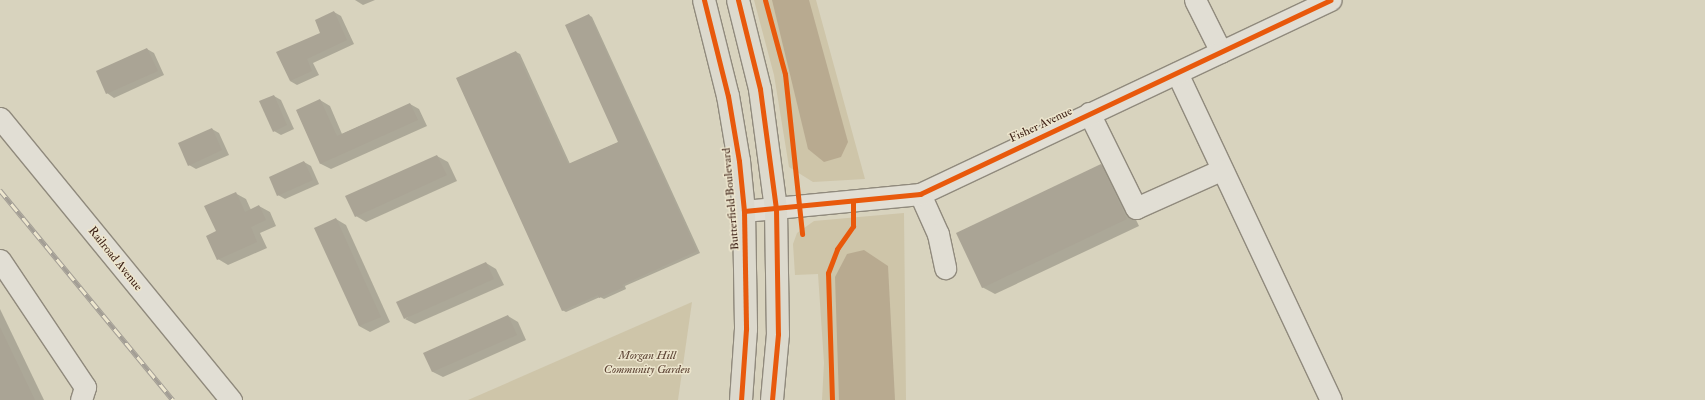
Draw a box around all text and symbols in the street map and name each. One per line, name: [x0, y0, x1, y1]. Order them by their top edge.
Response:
street label: Fisher Avenue: [1007, 104, 1075, 146]
street label: Butterfield Boulevard: [719, 147, 743, 251]
street label: Railroad Avenue: [85, 224, 145, 294]
park label: Morgan Hill Community Garden: [604, 349, 690, 377]

